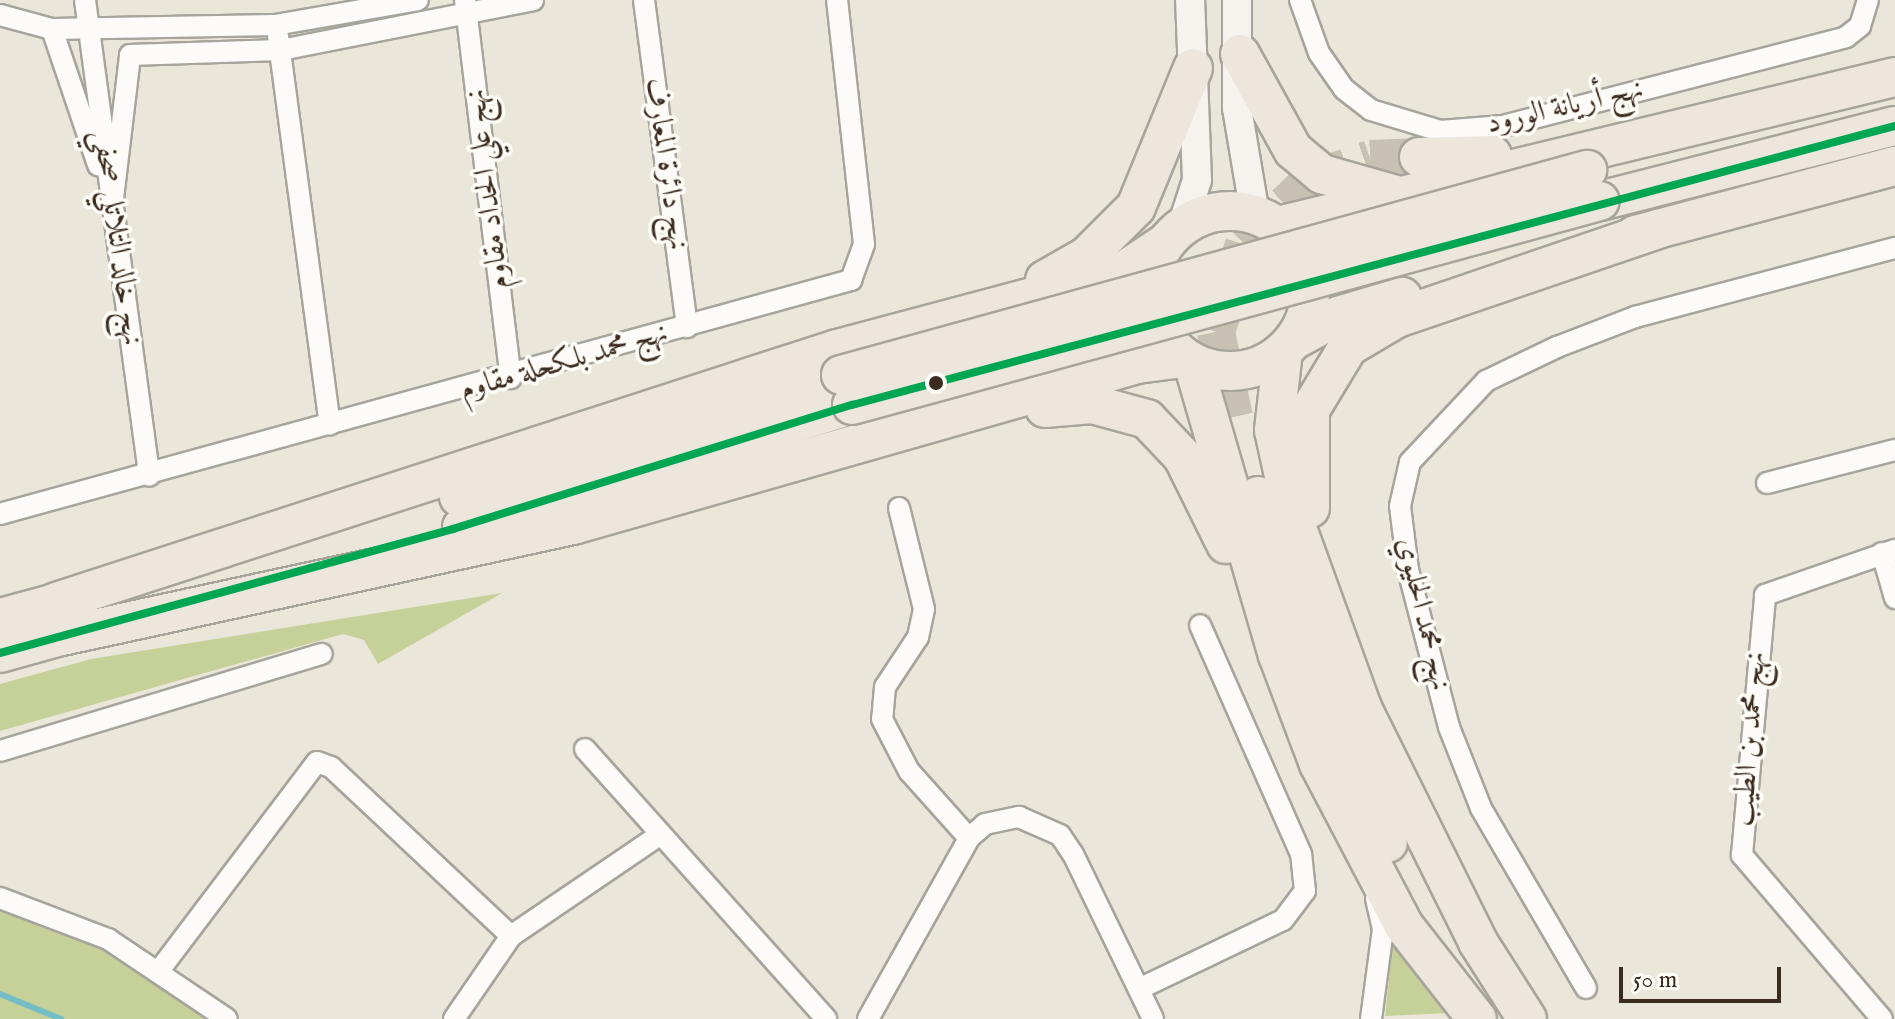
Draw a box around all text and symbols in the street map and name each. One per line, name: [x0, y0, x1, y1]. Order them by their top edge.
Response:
street label: نهج أريانة الورود: [1483, 71, 1647, 143]
street label: نهج دائرة المعارف: [636, 76, 696, 252]
street label: نهج علي الحداد مقاوم: [458, 87, 518, 291]
street label: نهج خالد التلاتلي صحفي: [84, 128, 150, 348]
street label: نهج محمد بلكحلة مقاوم: [456, 315, 672, 409]
unlabelled marker: [928, 375, 944, 391]
street label: نهج محمد الحليوي: [1388, 534, 1458, 694]
street label: نهج محمد بن الطيب: [1726, 650, 1774, 828]
scale bar: [1623, 951, 1785, 1001]
text: 50 m: [1633, 965, 1677, 996]

